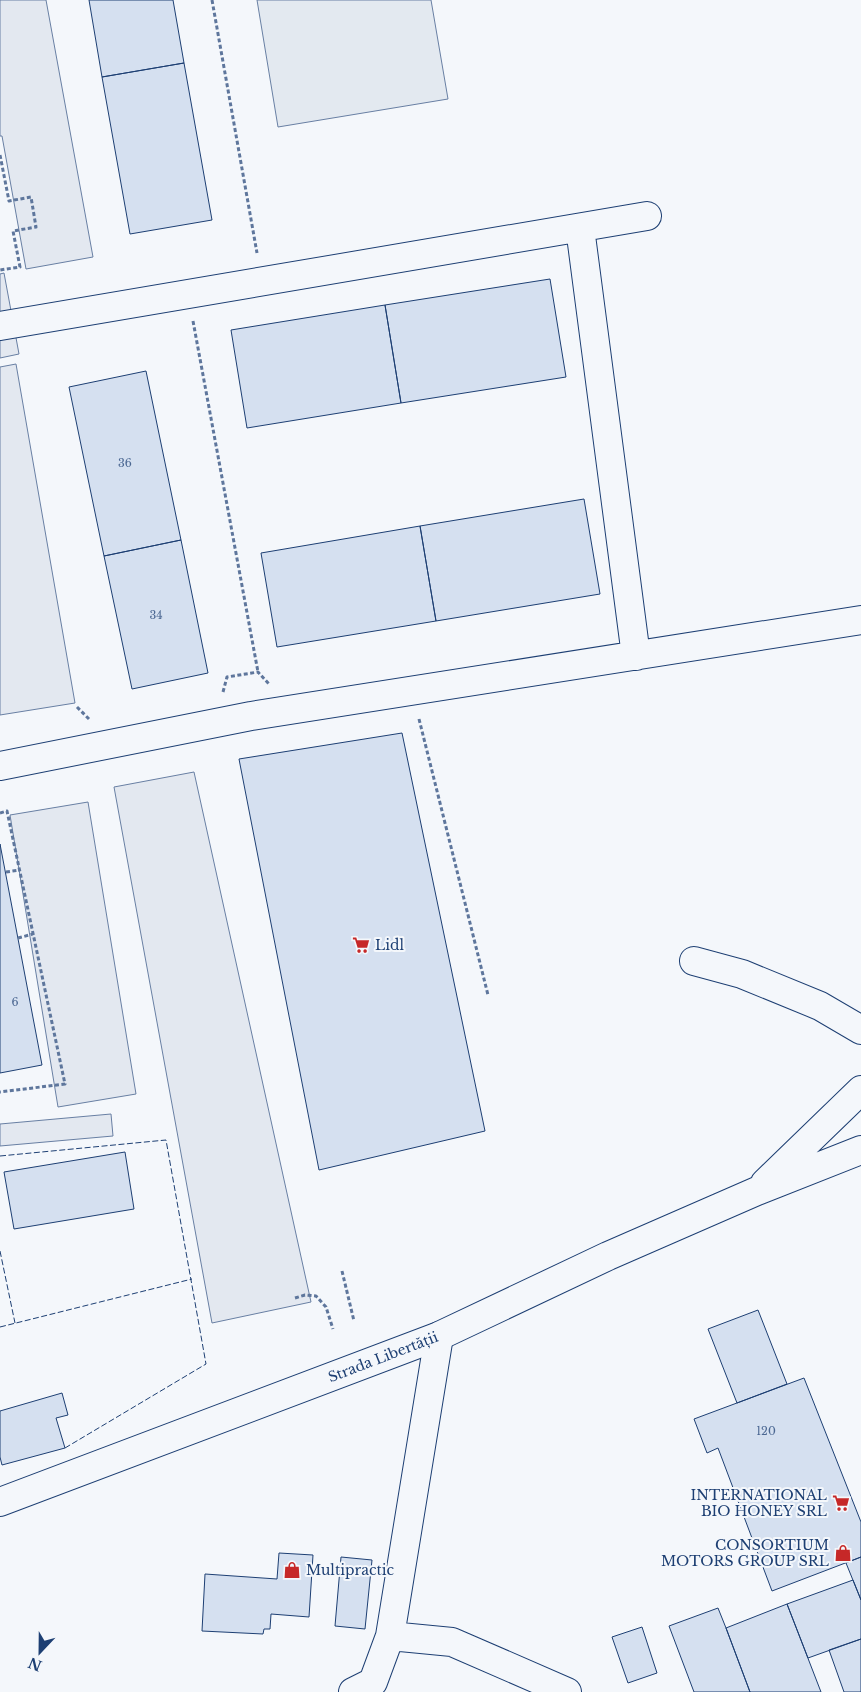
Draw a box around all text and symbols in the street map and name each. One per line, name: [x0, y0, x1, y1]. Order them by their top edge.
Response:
house number: 36: [118, 456, 132, 470]
house number: 34: [149, 608, 163, 622]
supermarket icon: Lidl: [351, 935, 371, 955]
place label: Lidl: [375, 936, 404, 954]
house number: 6: [11, 995, 19, 1009]
street label: Strada Libertății: [325, 1328, 441, 1386]
house number: 120: [756, 1424, 776, 1438]
place label: INTERNATIONAL BIO HONEY SRL: [691, 1486, 827, 1520]
supermarket icon: INTERNATIONAL BIO HONEY SRL: [831, 1493, 851, 1513]
place label: CONSORTIUM MOTORS GROUP SRL: [661, 1536, 829, 1570]
shop icon: CONSORTIUM MOTORS GROUP SRL: [833, 1543, 853, 1563]
shop icon: Multipractic: [282, 1560, 302, 1580]
place label: Multipractic: [306, 1561, 394, 1579]
north arrow: [15, 1627, 65, 1677]
text: N: [26, 1653, 45, 1675]

